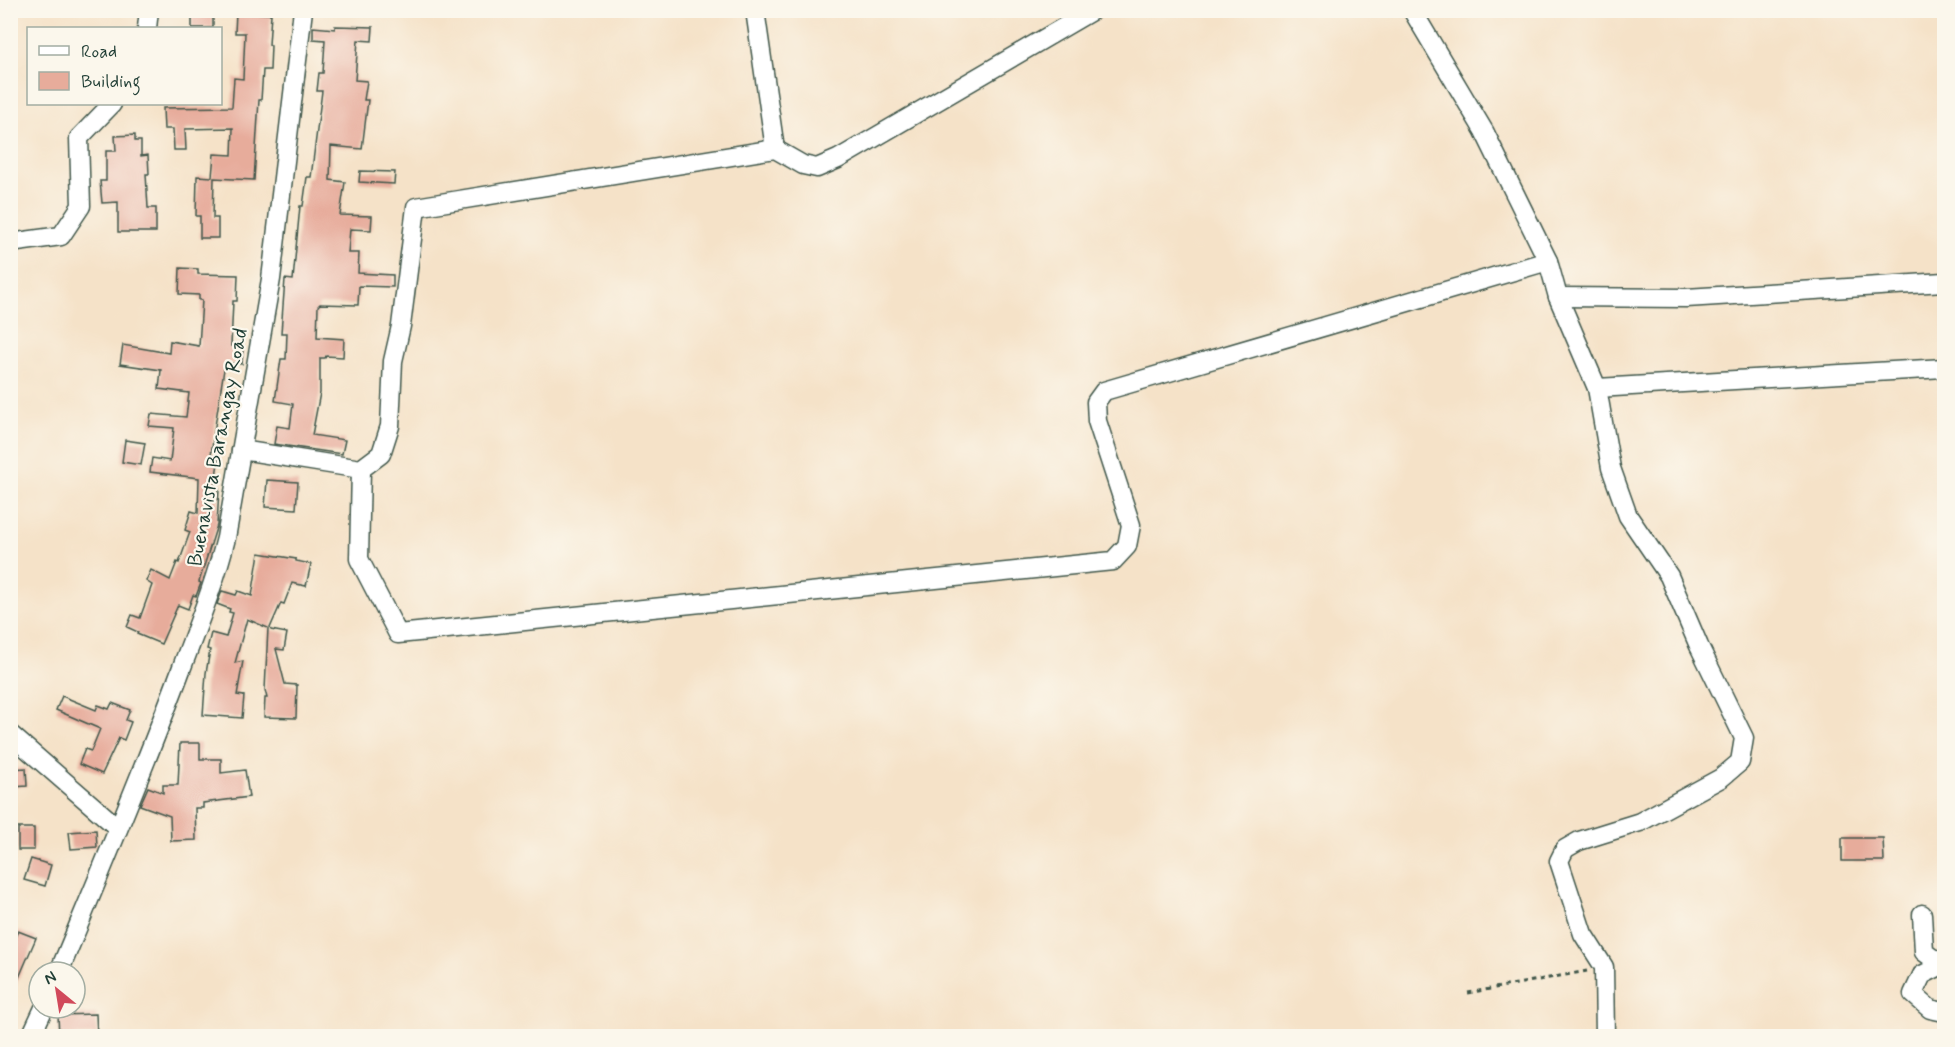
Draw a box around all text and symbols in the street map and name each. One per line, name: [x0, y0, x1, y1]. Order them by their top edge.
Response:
legend: [27, 27, 222, 105]
text: Road: [81, 40, 117, 64]
text: Building: [81, 70, 141, 96]
street label: Buenavista Barangay Road: [181, 326, 255, 569]
north arrow: [27, 960, 87, 1020]
text: N: [40, 967, 60, 990]

